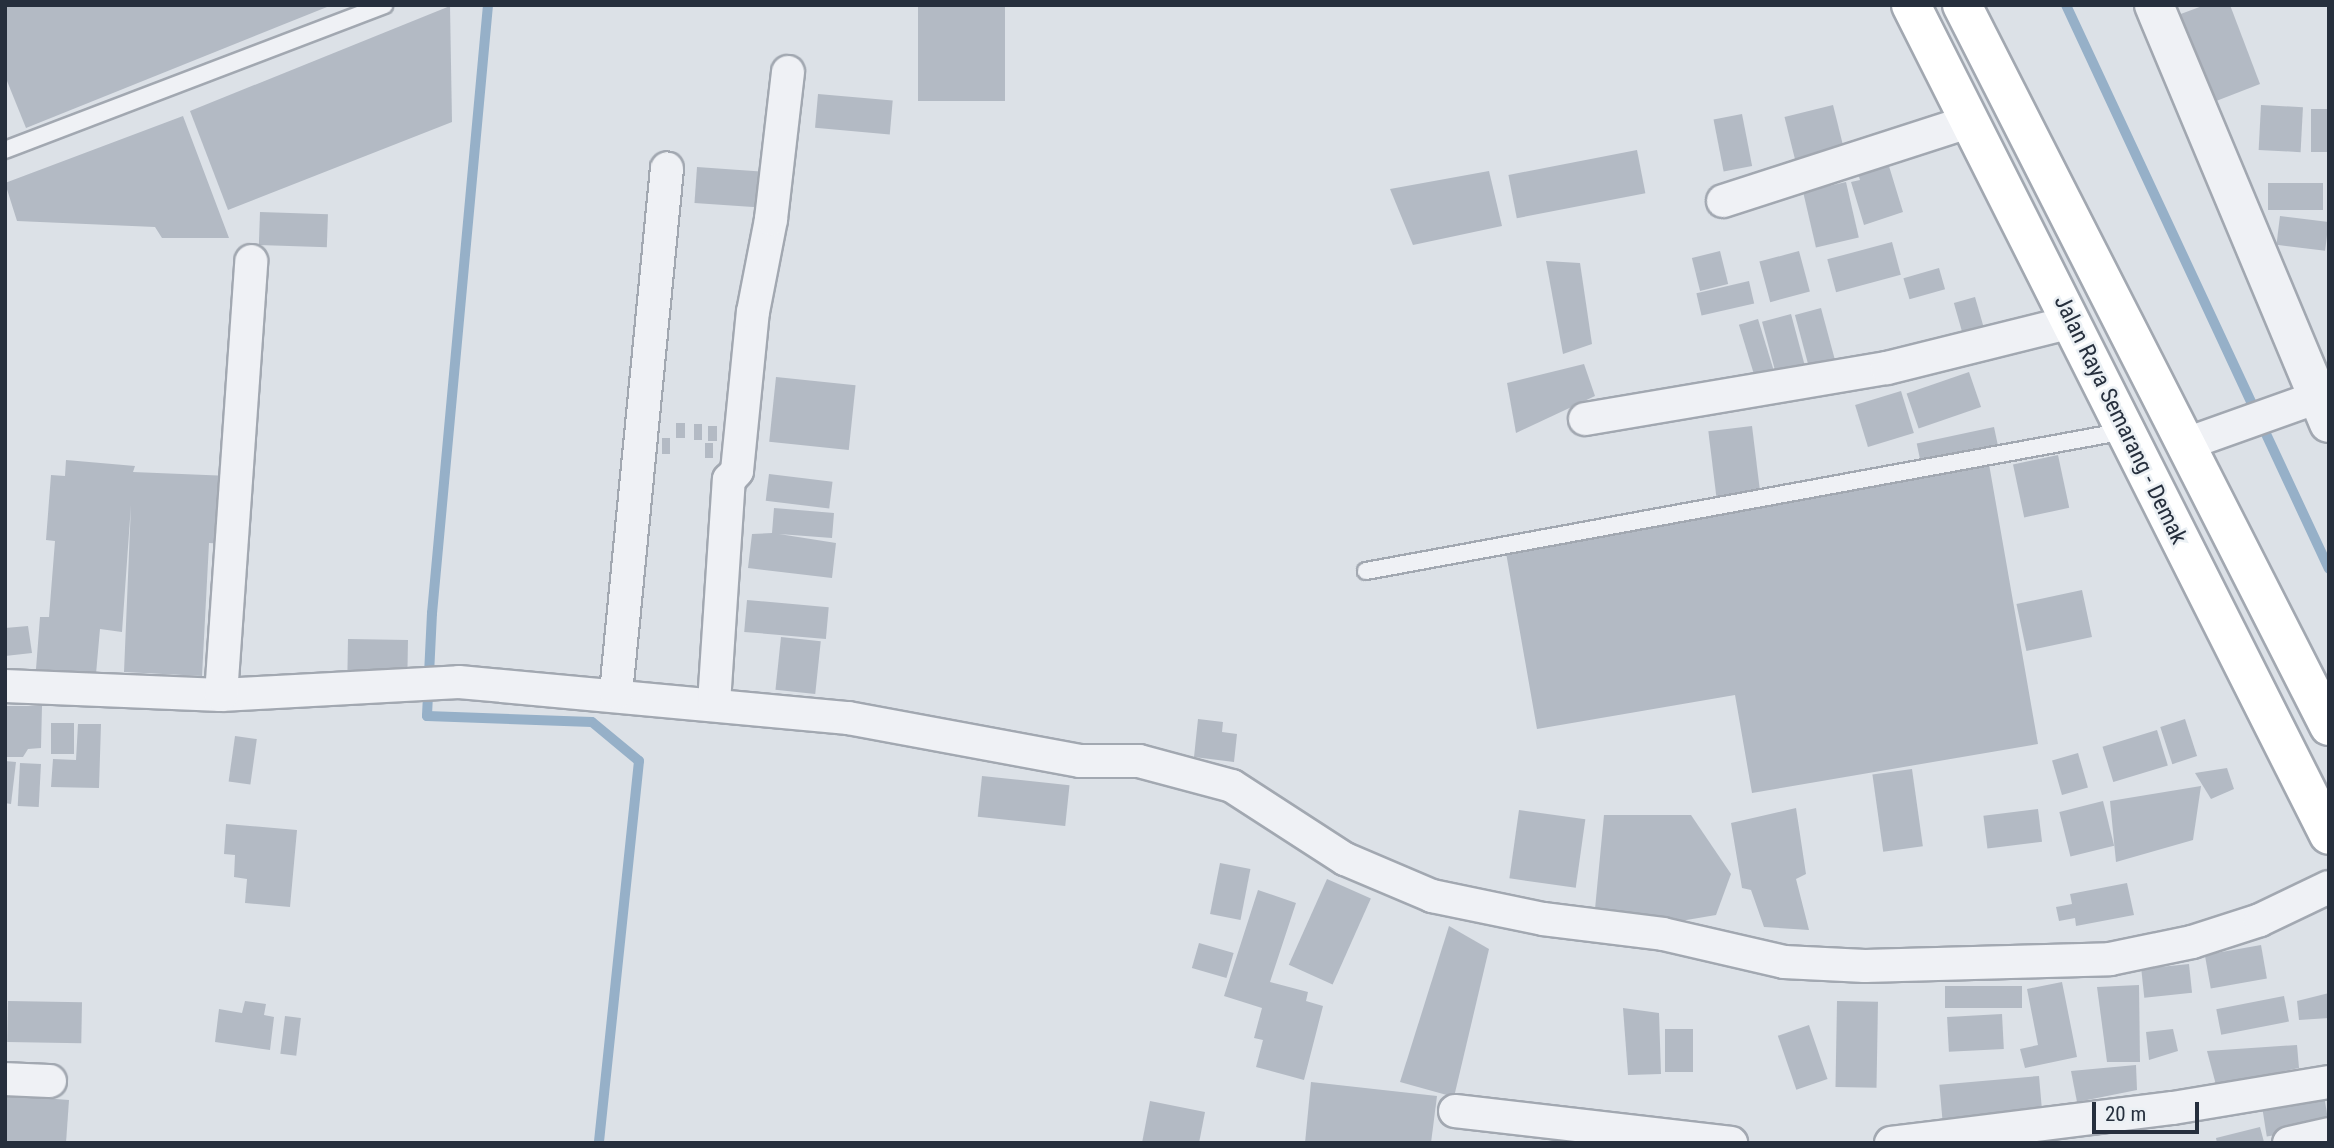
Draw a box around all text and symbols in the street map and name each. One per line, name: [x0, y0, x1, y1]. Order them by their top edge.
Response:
street label: Jalan Raya Semarang - Demak: [2048, 291, 2192, 549]
scale bar: [2096, 1088, 2203, 1132]
text: 20 m: [2105, 1102, 2146, 1126]

